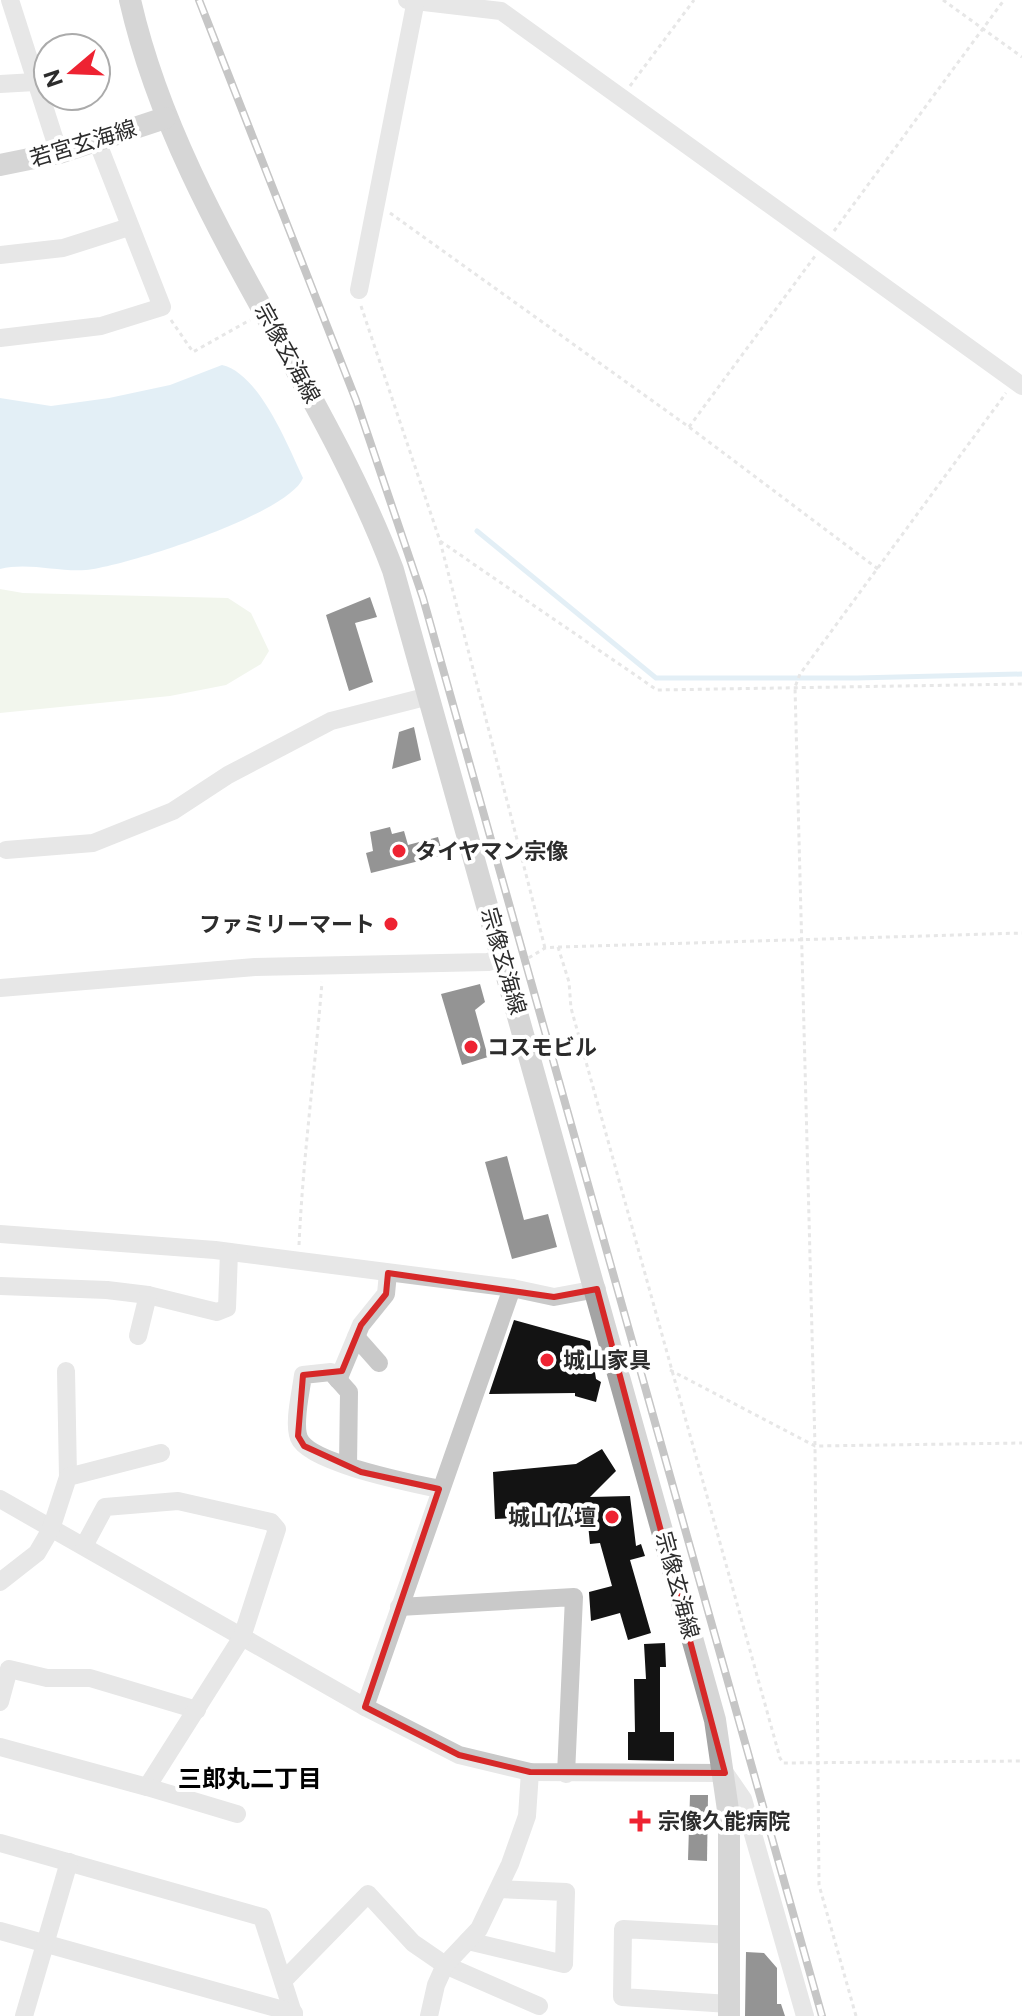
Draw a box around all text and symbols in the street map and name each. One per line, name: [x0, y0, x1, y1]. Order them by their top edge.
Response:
north arrow: [32, 32, 112, 112]
text: N: [38, 66, 68, 91]
street label: 若宮玄海線: [27, 114, 139, 172]
street label: 宗像玄海線: [250, 299, 326, 407]
place label: タイヤマン宗像: [415, 838, 568, 864]
marker: タイヤマン宗像: [390, 842, 408, 860]
street label: 宗像玄海線: [476, 905, 532, 1017]
place label: ファミリーマート: [199, 911, 375, 937]
marker: ファミリーマート: [382, 915, 400, 933]
place label: コスモビル: [487, 1034, 597, 1060]
marker: コスモビル: [462, 1038, 480, 1056]
place label: 城山家具: [563, 1347, 651, 1373]
marker: 城山家具: [538, 1351, 556, 1369]
place label: 城山仏壇: [508, 1504, 596, 1530]
marker: 城山仏壇: [603, 1508, 621, 1526]
street label: 宗像玄海線: [651, 1529, 705, 1641]
district label: 三郎丸二丁目: [178, 1764, 322, 1792]
place label: 宗像久能病院: [658, 1808, 790, 1834]
marker: 宗像久能病院: [629, 1810, 651, 1832]

